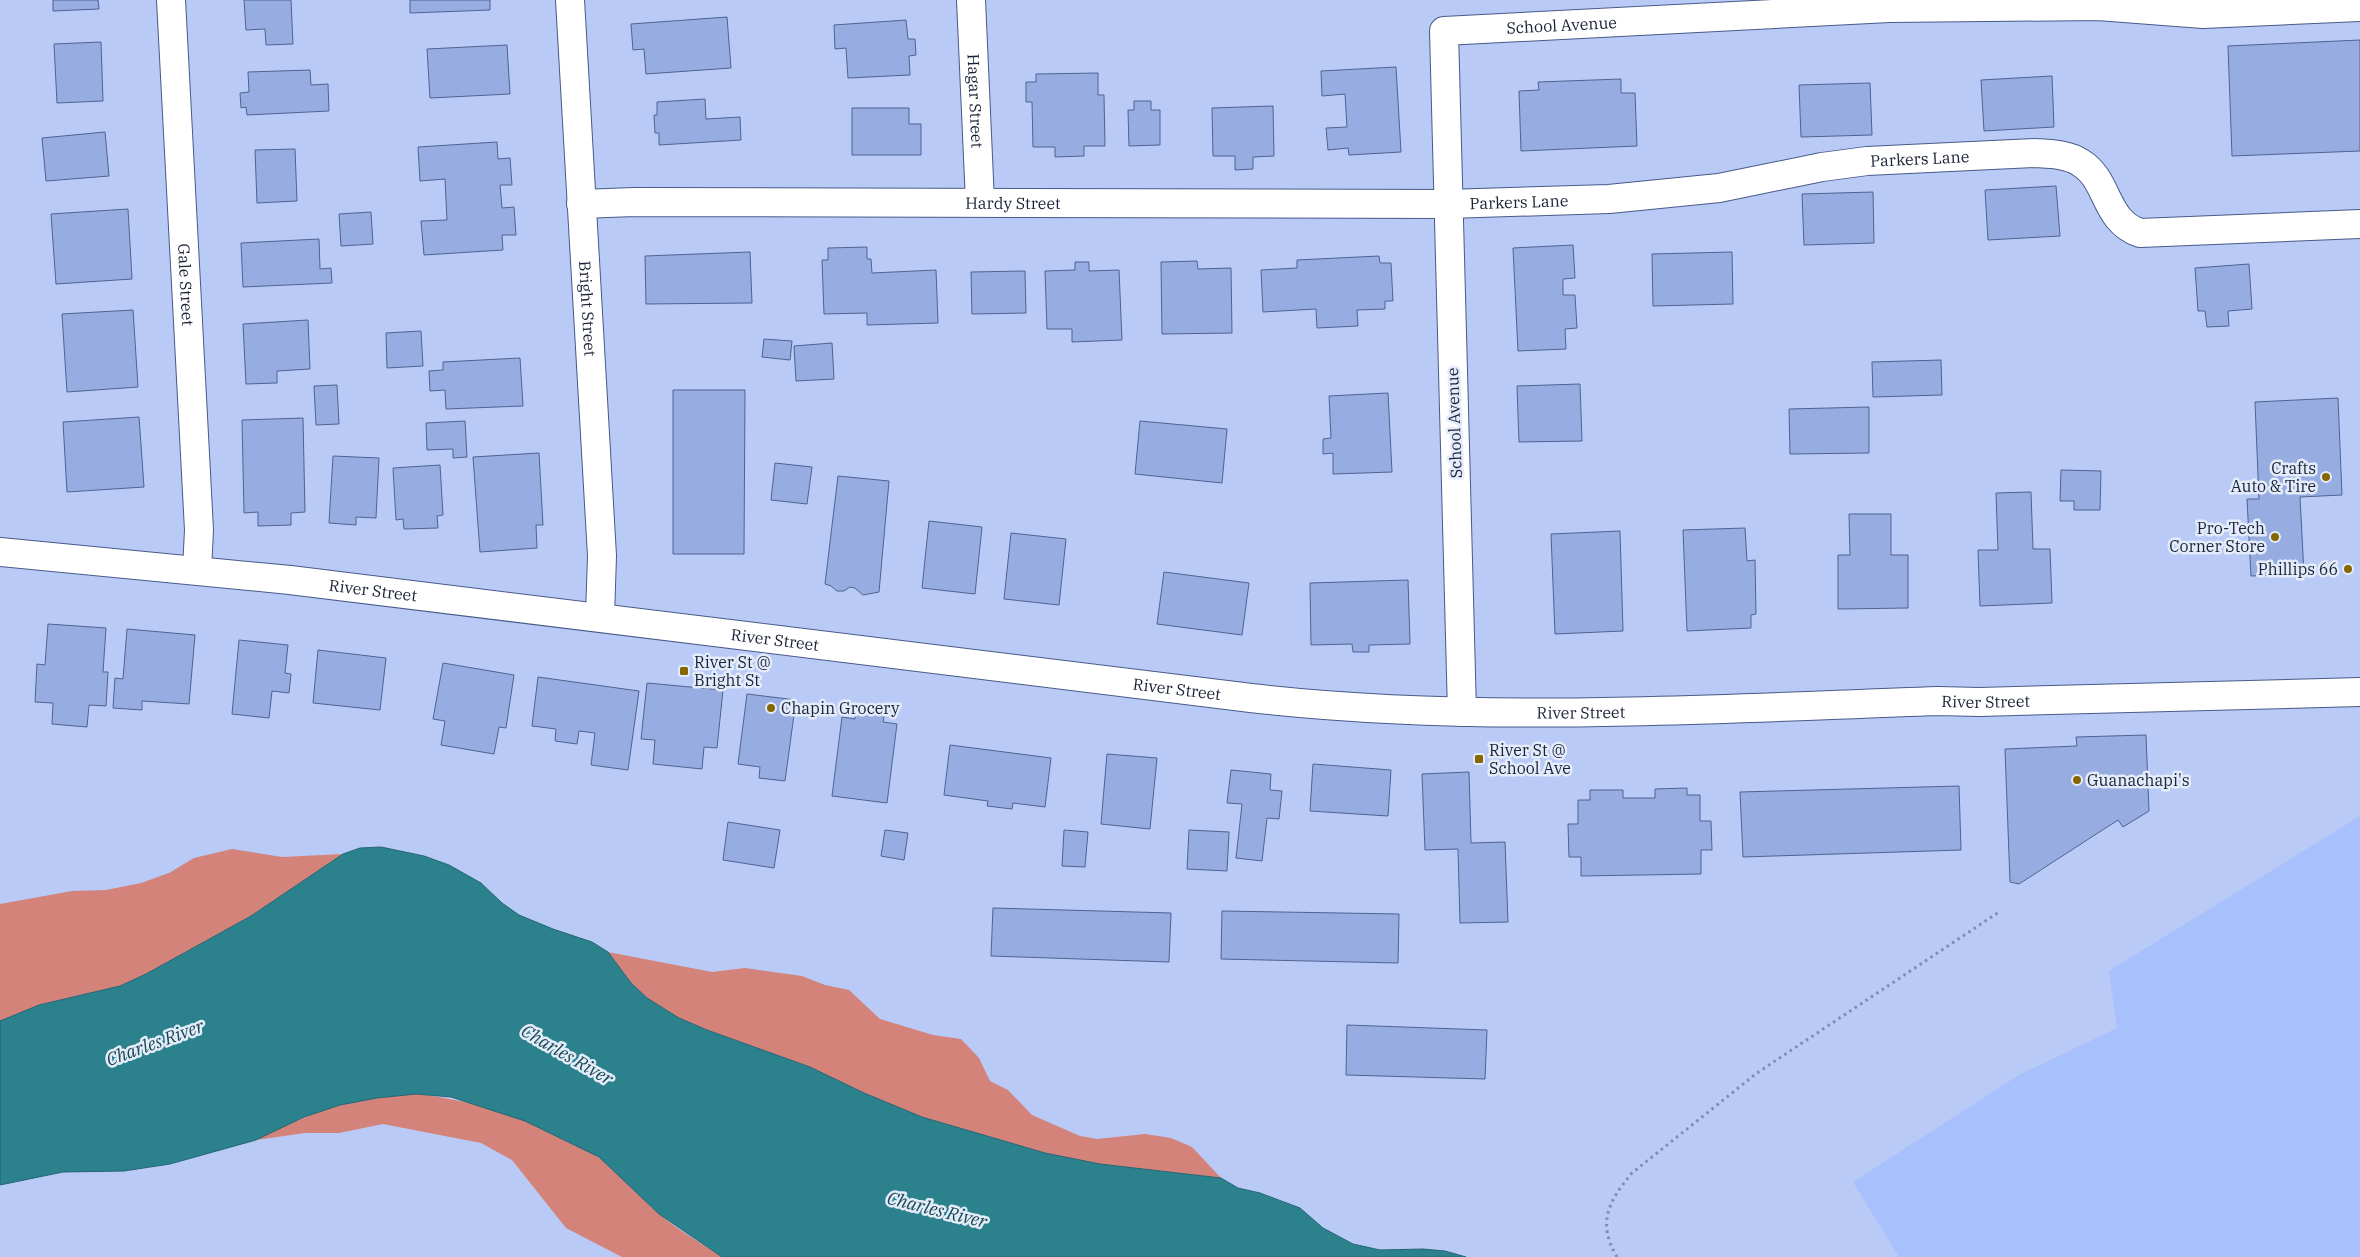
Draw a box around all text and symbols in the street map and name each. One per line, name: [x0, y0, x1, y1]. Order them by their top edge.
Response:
street label: School Avenue: [1506, 12, 1617, 38]
street label: Hagar Street: [963, 53, 988, 149]
street label: Parkers Lane: [1870, 146, 1970, 171]
street label: Parkers Lane: [1469, 190, 1569, 213]
street label: Hardy Street: [965, 193, 1061, 213]
street label: Gale Street: [174, 243, 198, 327]
street label: Bright Street: [575, 260, 601, 357]
street label: School Avenue: [1442, 367, 1466, 479]
place label: Crafts Auto & Tire: [2231, 458, 2316, 496]
marker: Crafts Auto & Tire: [2320, 471, 2332, 483]
place label: Pro-Tech Corner Store: [2169, 518, 2265, 556]
marker: Pro-Tech Corner Store: [2269, 531, 2281, 543]
place label: Phillips 66: [2258, 559, 2338, 579]
marker: Phillips 66: [2342, 563, 2354, 575]
street label: River Street: [328, 575, 419, 606]
street label: River Street: [730, 624, 821, 655]
place label: River St @ Bright St: [694, 652, 771, 690]
marker: River St @ Bright St: [678, 665, 690, 677]
street label: River Street: [1132, 674, 1223, 704]
street label: River Street: [1941, 691, 2031, 712]
place label: Chapin Grocery: [781, 698, 900, 718]
marker: Chapin Grocery: [765, 702, 777, 714]
street label: River Street: [1537, 702, 1626, 723]
place label: River St @ School Ave: [1489, 740, 1571, 778]
marker: River St @ School Ave: [1473, 753, 1485, 765]
place label: Guanachapi's: [2087, 770, 2190, 790]
marker: Guanachapi's: [2071, 774, 2083, 786]
water label: Charles River: [103, 1014, 208, 1071]
water label: Charles River: [517, 1019, 618, 1091]
water label: Charles River: [885, 1186, 991, 1233]

